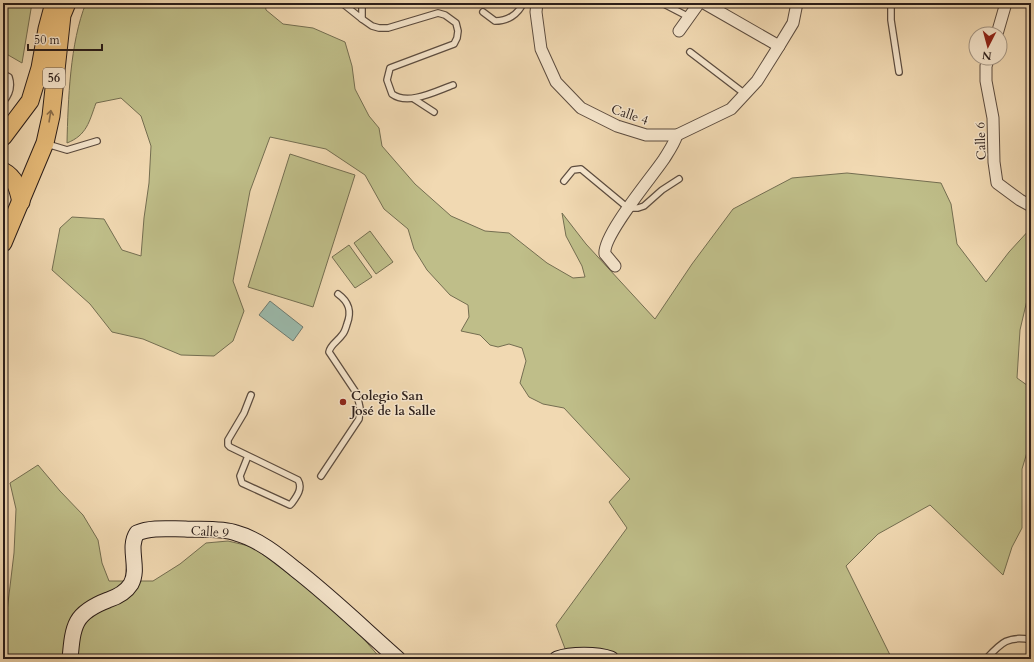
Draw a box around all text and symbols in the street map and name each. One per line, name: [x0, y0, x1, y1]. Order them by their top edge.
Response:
scale bar: [28, 26, 102, 52]
north arrow: [968, 26, 1008, 66]
text: 50 m: [34, 32, 61, 48]
text: N: [981, 47, 993, 63]
road number: 56: [43, 68, 65, 88]
street label: Calle 4: [609, 100, 651, 130]
one-way arrow: [47, 110, 55, 123]
street label: Calle 6: [971, 121, 991, 160]
place label: Colegio San José de la Salle: [349, 387, 436, 420]
marker: Colegio San José de la Salle: [338, 397, 348, 407]
street label: Calle 9: [190, 522, 230, 542]

